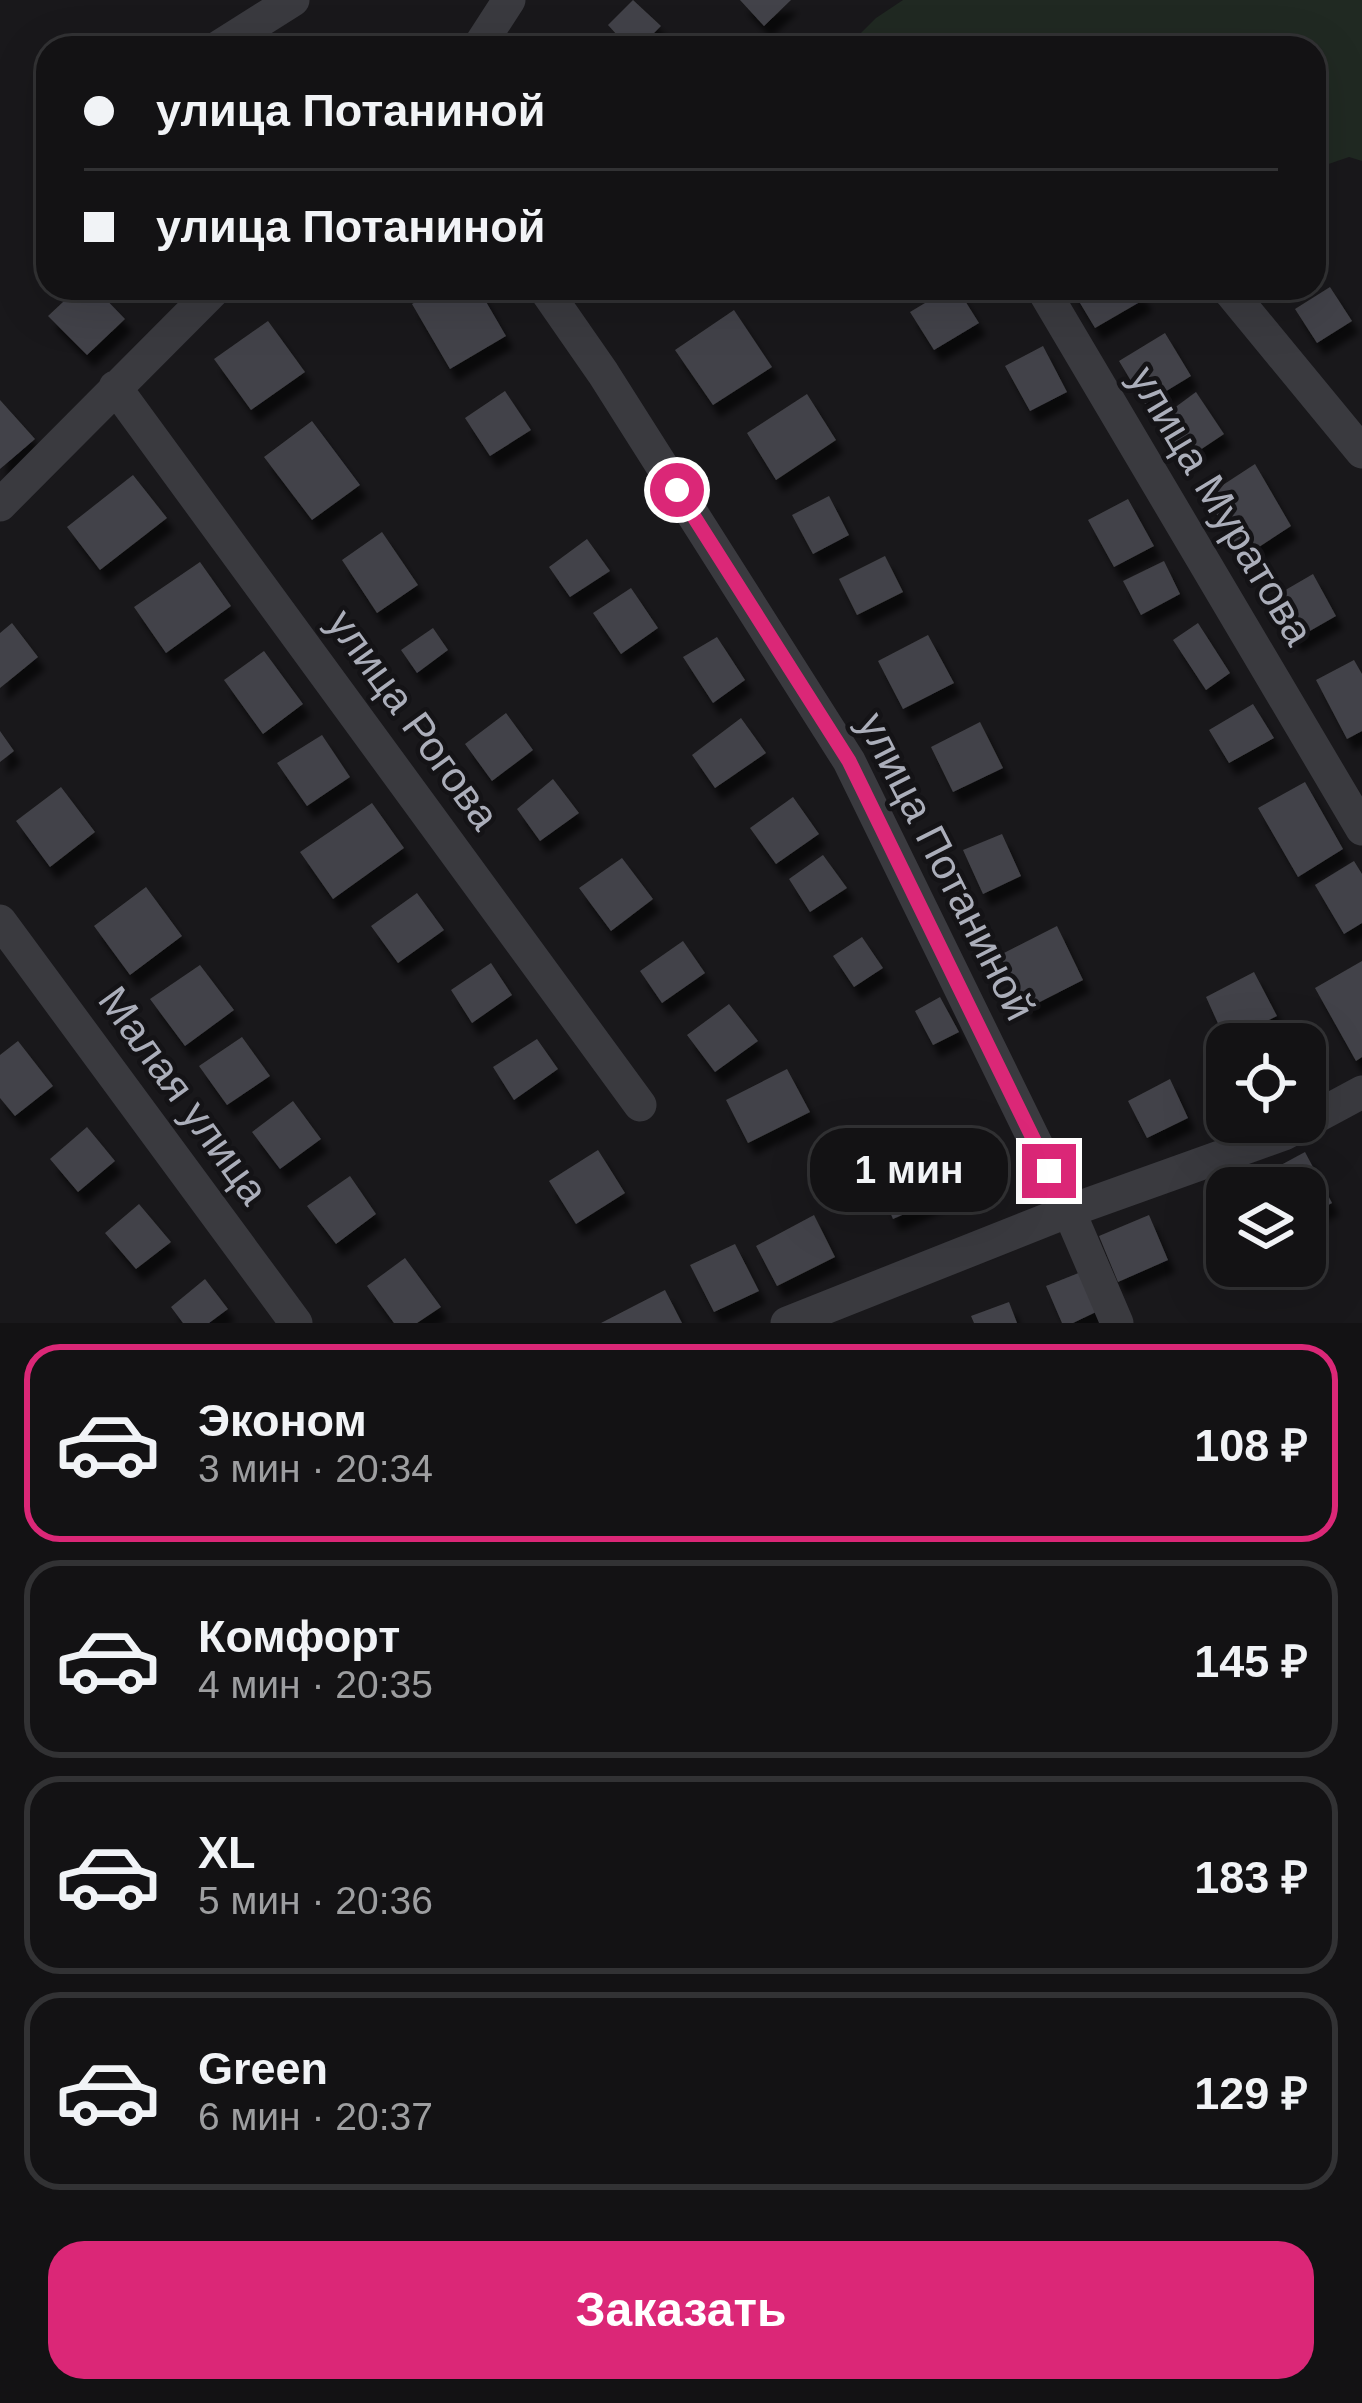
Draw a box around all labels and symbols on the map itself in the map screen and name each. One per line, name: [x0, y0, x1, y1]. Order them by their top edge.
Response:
street label: улица Муратова: [1120, 358, 1323, 653]
route start: [650, 463, 704, 517]
street label: улица Рогова: [318, 600, 509, 839]
street label: улица Потаниной: [849, 705, 1044, 1028]
street label: Малая улица: [89, 978, 278, 1213]
callout: 1 мин: [809, 1129, 1007, 1213]
route end: [1022, 1144, 1076, 1198]

